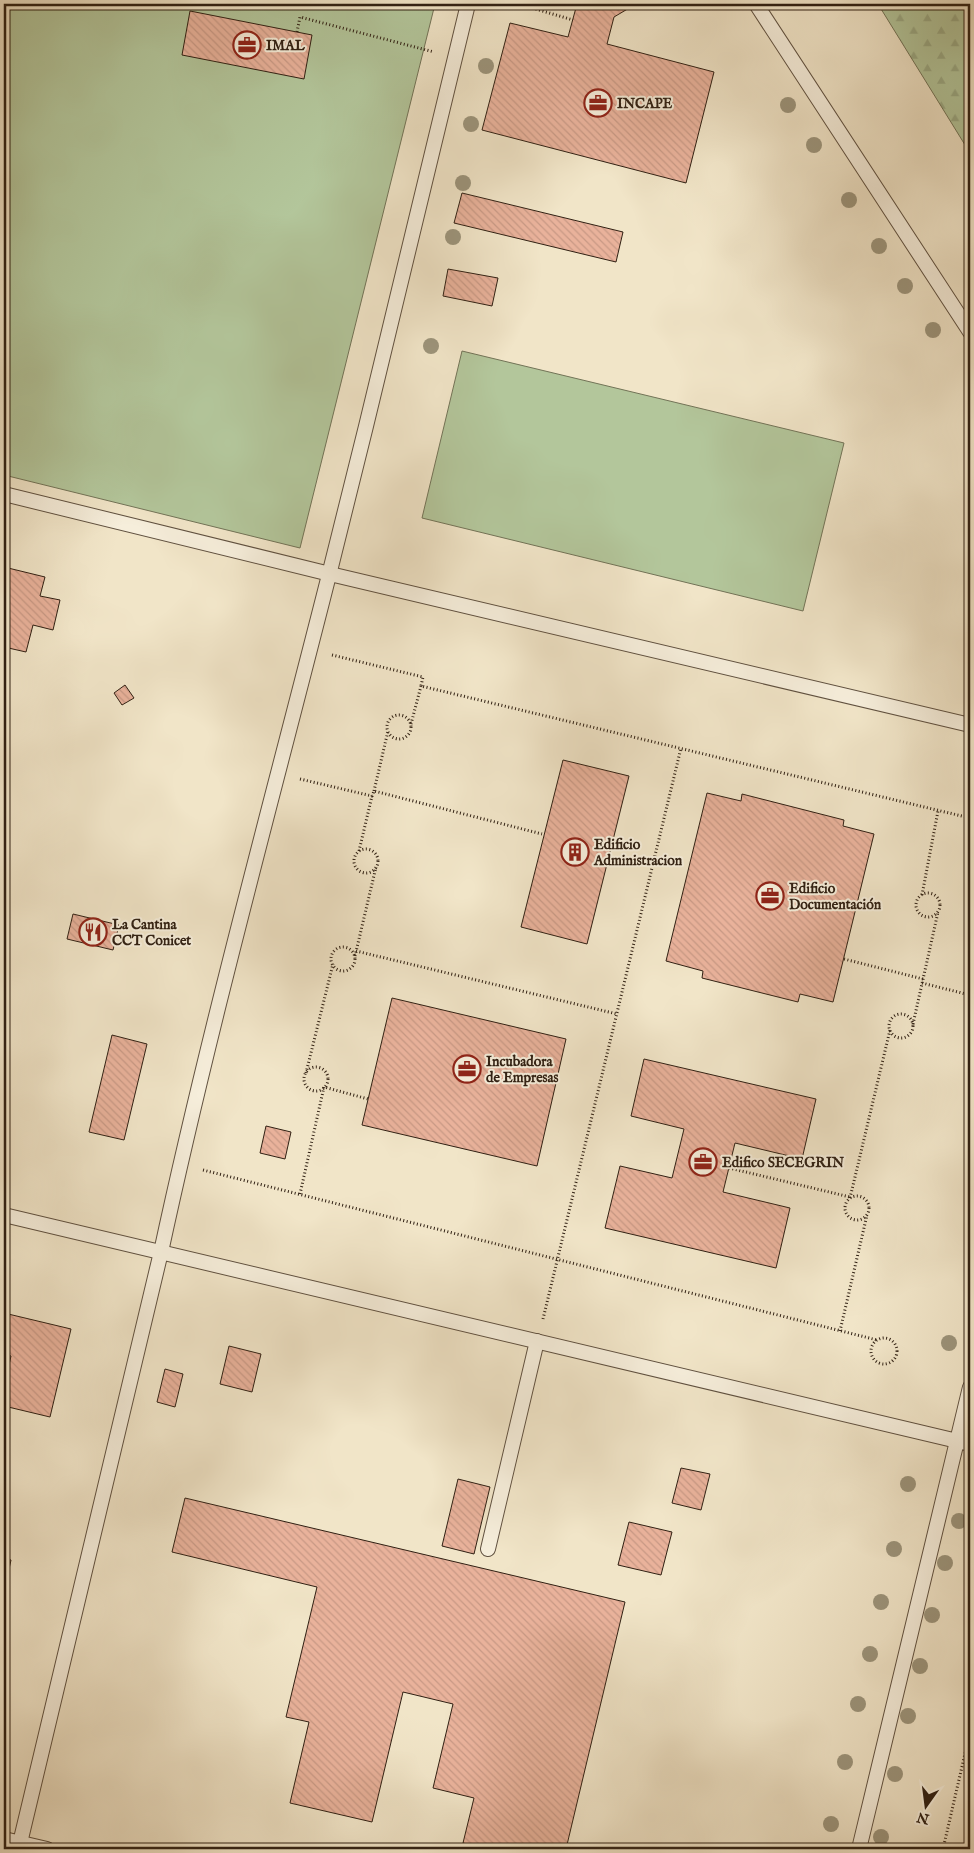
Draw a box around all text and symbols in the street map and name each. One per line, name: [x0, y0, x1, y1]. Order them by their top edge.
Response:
office icon: IMAL: [232, 30, 262, 60]
place label: IMAL: [266, 37, 306, 55]
office icon: INCAPE: [583, 88, 613, 118]
place label: INCAPE: [617, 95, 672, 113]
place label: Edificio Administracion: [593, 836, 683, 870]
building icon: Edificio Administracion: [560, 837, 590, 867]
place label: Edificio Documentación: [789, 880, 882, 914]
office icon: Edificio Documentación: [755, 881, 785, 911]
place label: La Cantina CCT Conicet: [112, 916, 191, 950]
restaurant icon: La Cantina CCT Conicet: [78, 917, 108, 947]
place label: Incubadora de Empresas: [486, 1053, 559, 1087]
office icon: Incubadora de Empresas: [452, 1054, 482, 1084]
office icon: Edifico SECEGRIN: [688, 1147, 718, 1177]
place label: Edifico SECEGRIN: [722, 1154, 844, 1172]
north arrow: [902, 1780, 952, 1830]
text: N: [915, 1807, 932, 1828]

